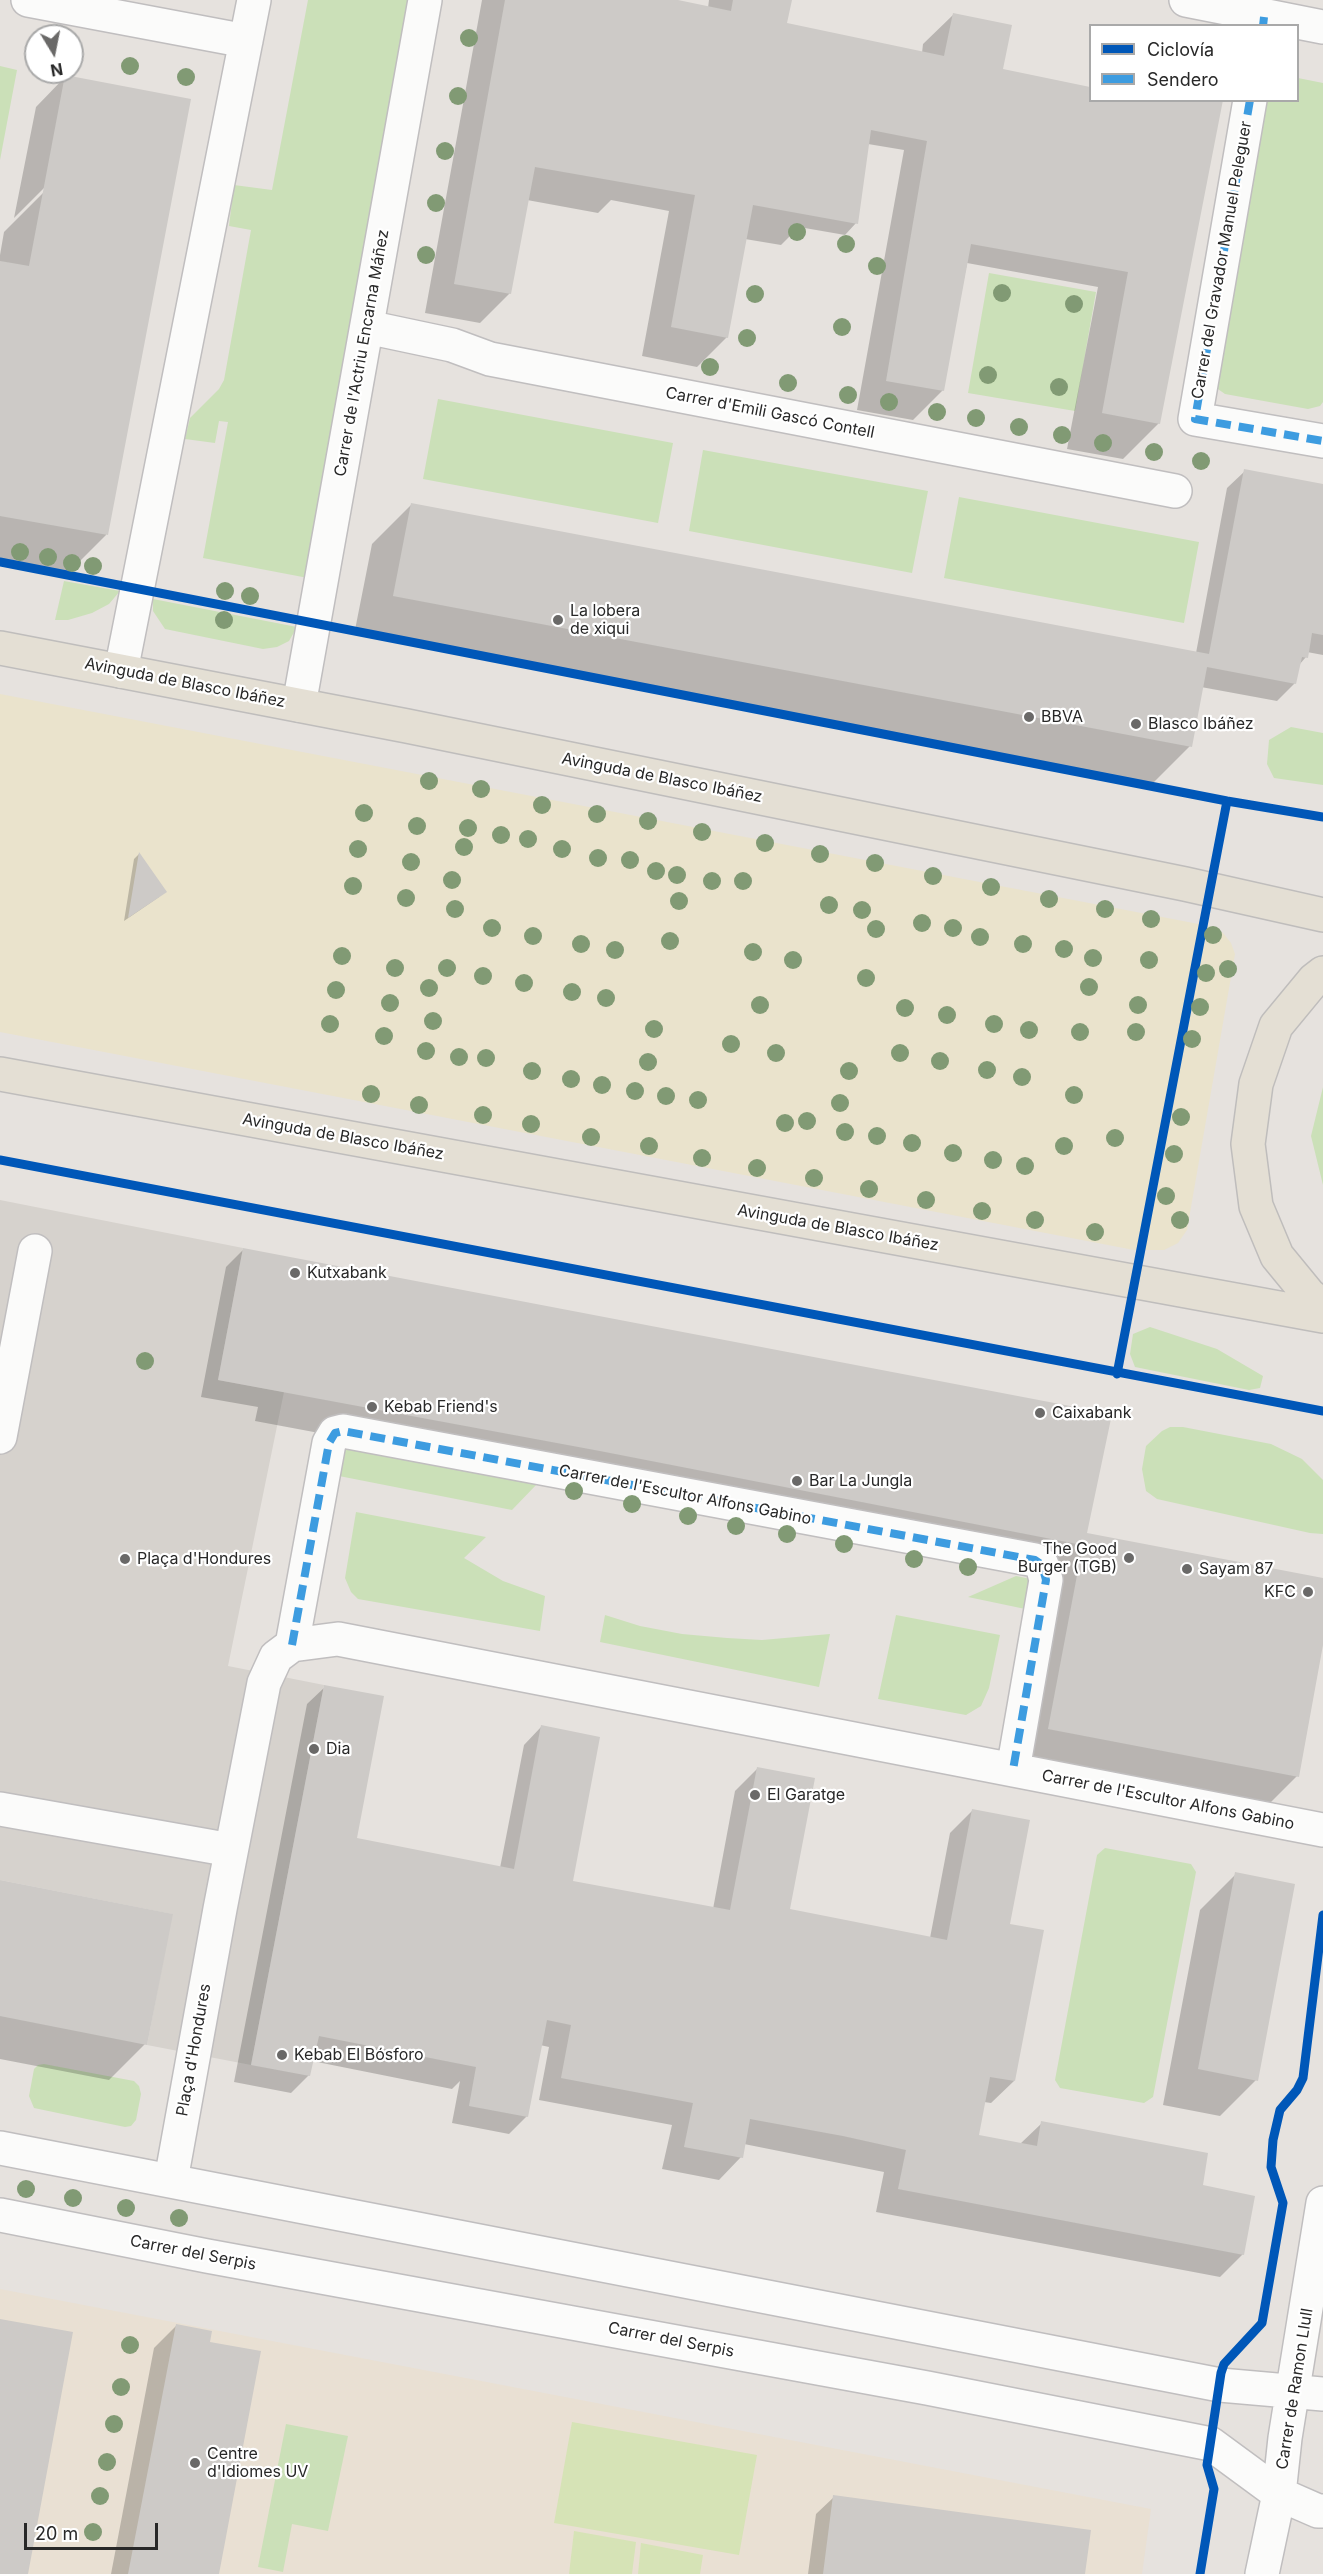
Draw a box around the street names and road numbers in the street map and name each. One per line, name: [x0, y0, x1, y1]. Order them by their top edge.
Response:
street label: Carrer del Gravador Manuel Peleguer: [1188, 120, 1256, 400]
street label: Carrer de l'Actriu Encarna Máñez: [331, 228, 393, 478]
street label: Carrer d'Emili Gascó Contell: [664, 383, 876, 443]
street label: Avinguda de Blasco Ibáñez: [83, 654, 287, 712]
street label: Avinguda de Blasco Ibáñez: [560, 749, 764, 807]
street label: Avinguda de Blasco Ibáñez: [241, 1110, 445, 1164]
street label: Avinguda de Blasco Ibáñez: [736, 1201, 940, 1255]
street label: Carrer de l'Escultor Alfons Gabino: [557, 1461, 813, 1529]
street label: Carrer de l'Escultor Alfons Gabino: [1040, 1766, 1296, 1834]
street label: Plaça d'Hondures: [173, 1982, 215, 2118]
street label: Carrer del Serpis: [128, 2231, 258, 2275]
street label: Carrer de Ramon Llull: [1273, 2307, 1317, 2471]
street label: Carrer del Serpis: [606, 2318, 736, 2362]

